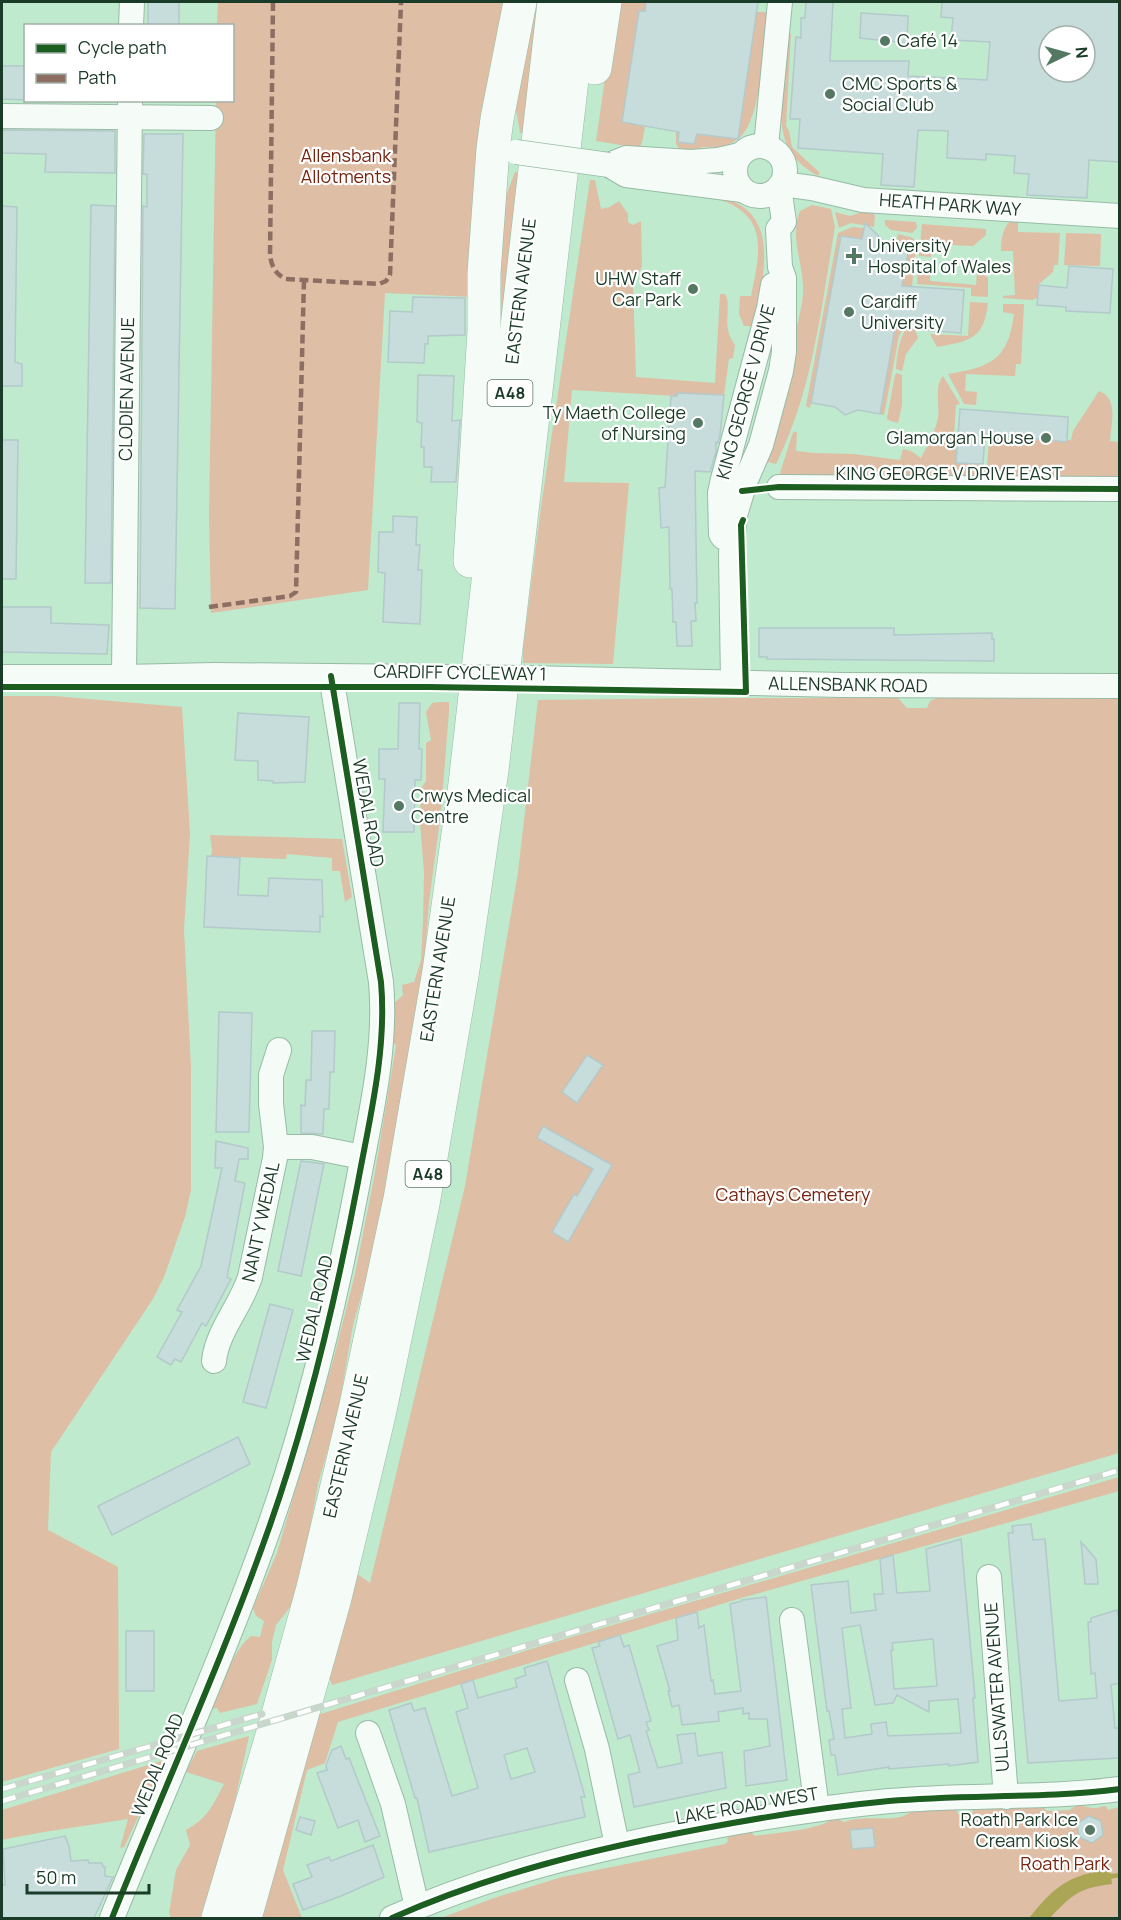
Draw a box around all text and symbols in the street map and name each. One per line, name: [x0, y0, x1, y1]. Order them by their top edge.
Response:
legend: [24, 24, 234, 102]
north arrow: [1037, 24, 1097, 84]
place label: Café 14: [897, 28, 958, 52]
marker: Café 14: [878, 34, 892, 48]
text: Cycle path: [78, 35, 167, 59]
text: N: [1070, 46, 1093, 59]
text: Path: [78, 65, 116, 89]
place label: CMC Sports & Social Club: [842, 71, 958, 116]
marker: CMC Sports & Social Club: [823, 87, 837, 101]
park label: Allensbank Allotments: [301, 143, 392, 188]
street label: HEATH PARK WAY: [878, 187, 1023, 221]
street label: EASTERN AVENUE: [499, 216, 541, 365]
place label: University Hospital of Wales: [868, 233, 1011, 278]
marker: University Hospital of Wales: [845, 247, 863, 265]
place label: UHW Staff Car Park: [595, 266, 682, 311]
marker: UHW Staff Car Park: [686, 282, 700, 296]
place label: Cardiff University: [861, 289, 945, 334]
street label: KING GEORGE V DRIVE: [710, 302, 780, 482]
marker: Cardiff University: [842, 305, 856, 319]
street label: CLODIEN AVENUE: [113, 317, 139, 461]
road number: A48: [488, 380, 532, 406]
place label: Ty Maeth College of Nursing: [543, 400, 686, 445]
marker: Ty Maeth College of Nursing: [691, 416, 705, 430]
place label: Glamorgan House: [887, 425, 1034, 449]
marker: Glamorgan House: [1039, 431, 1053, 445]
street label: KING GEORGE V DRIVE EAST: [836, 461, 1063, 485]
street label: CARDIFF CYCLEWAY 1: [373, 658, 547, 686]
street label: ALLENSBANK ROAD: [768, 671, 928, 697]
street label: WEDAL ROAD: [348, 757, 390, 869]
place label: Crwys Medical Centre: [411, 783, 531, 828]
marker: Crwys Medical Centre: [392, 799, 406, 813]
street label: EASTERN AVENUE: [414, 894, 460, 1043]
street label: NANT Y WEDAL: [236, 1160, 284, 1284]
road number: A48: [406, 1161, 450, 1187]
park label: Cathays Cemetery: [716, 1182, 871, 1206]
street label: WEDAL ROAD: [290, 1253, 338, 1365]
street label: EASTERN AVENUE: [317, 1371, 373, 1520]
street label: ULLSWATER AVENUE: [978, 1601, 1014, 1773]
street label: WEDAL ROAD: [125, 1709, 189, 1820]
street label: LAKE ROAD WEST: [673, 1781, 820, 1829]
place label: Roath Park Ice Cream Kiosk: [961, 1807, 1079, 1852]
marker: Roath Park Ice Cream Kiosk: [1083, 1823, 1097, 1837]
park label: Roath Park: [1020, 1851, 1111, 1875]
scale bar: [27, 1857, 148, 1895]
text: 50 m: [36, 1865, 76, 1889]

